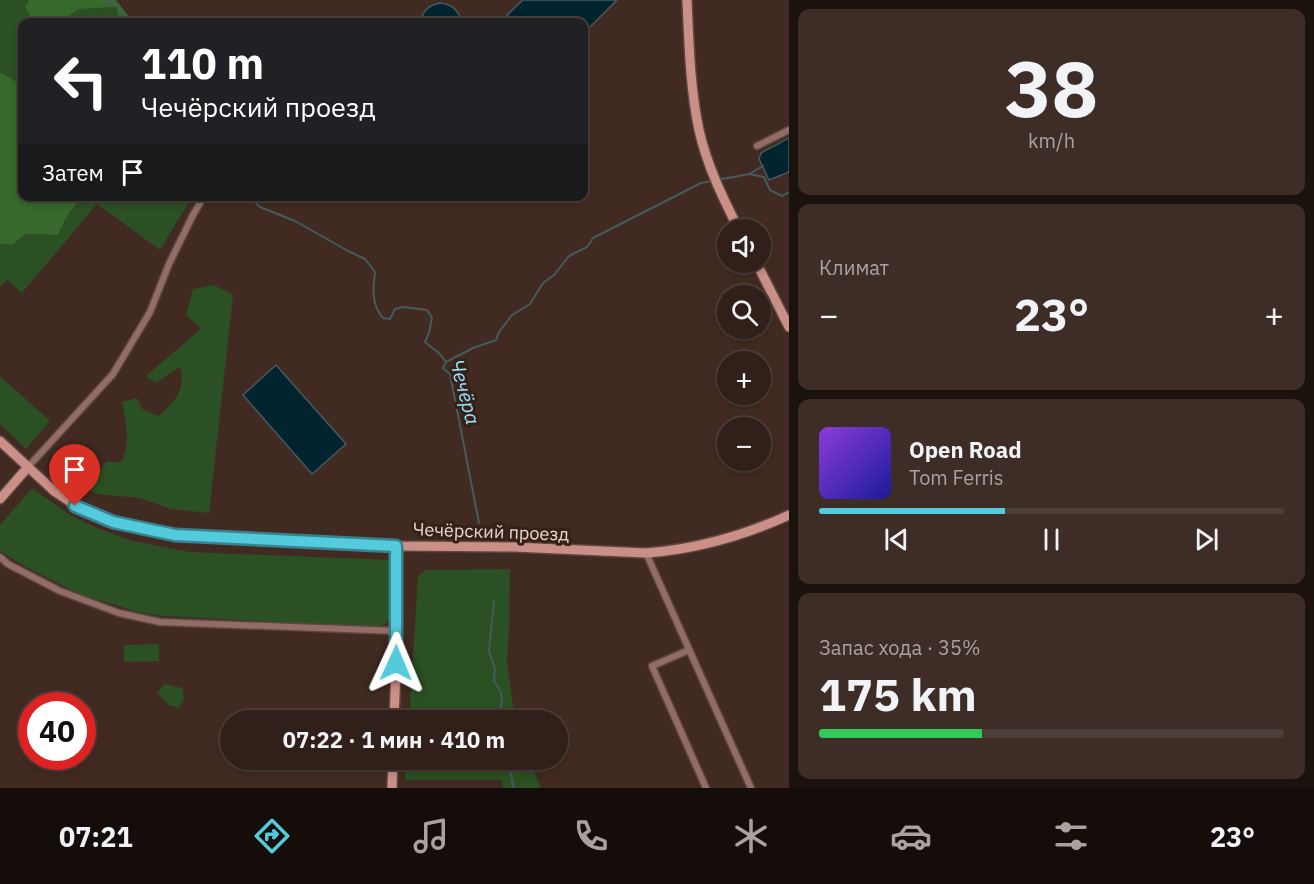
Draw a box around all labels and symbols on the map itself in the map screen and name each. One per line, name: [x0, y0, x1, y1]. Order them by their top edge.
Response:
water label: Чечёра: [444, 356, 487, 427]
pin: [49, 444, 100, 506]
street label: Чечёрский проезд: [412, 517, 570, 546]
position arrow: [364, 631, 428, 695]
speed limit sign: 40: [18, 692, 96, 770]

